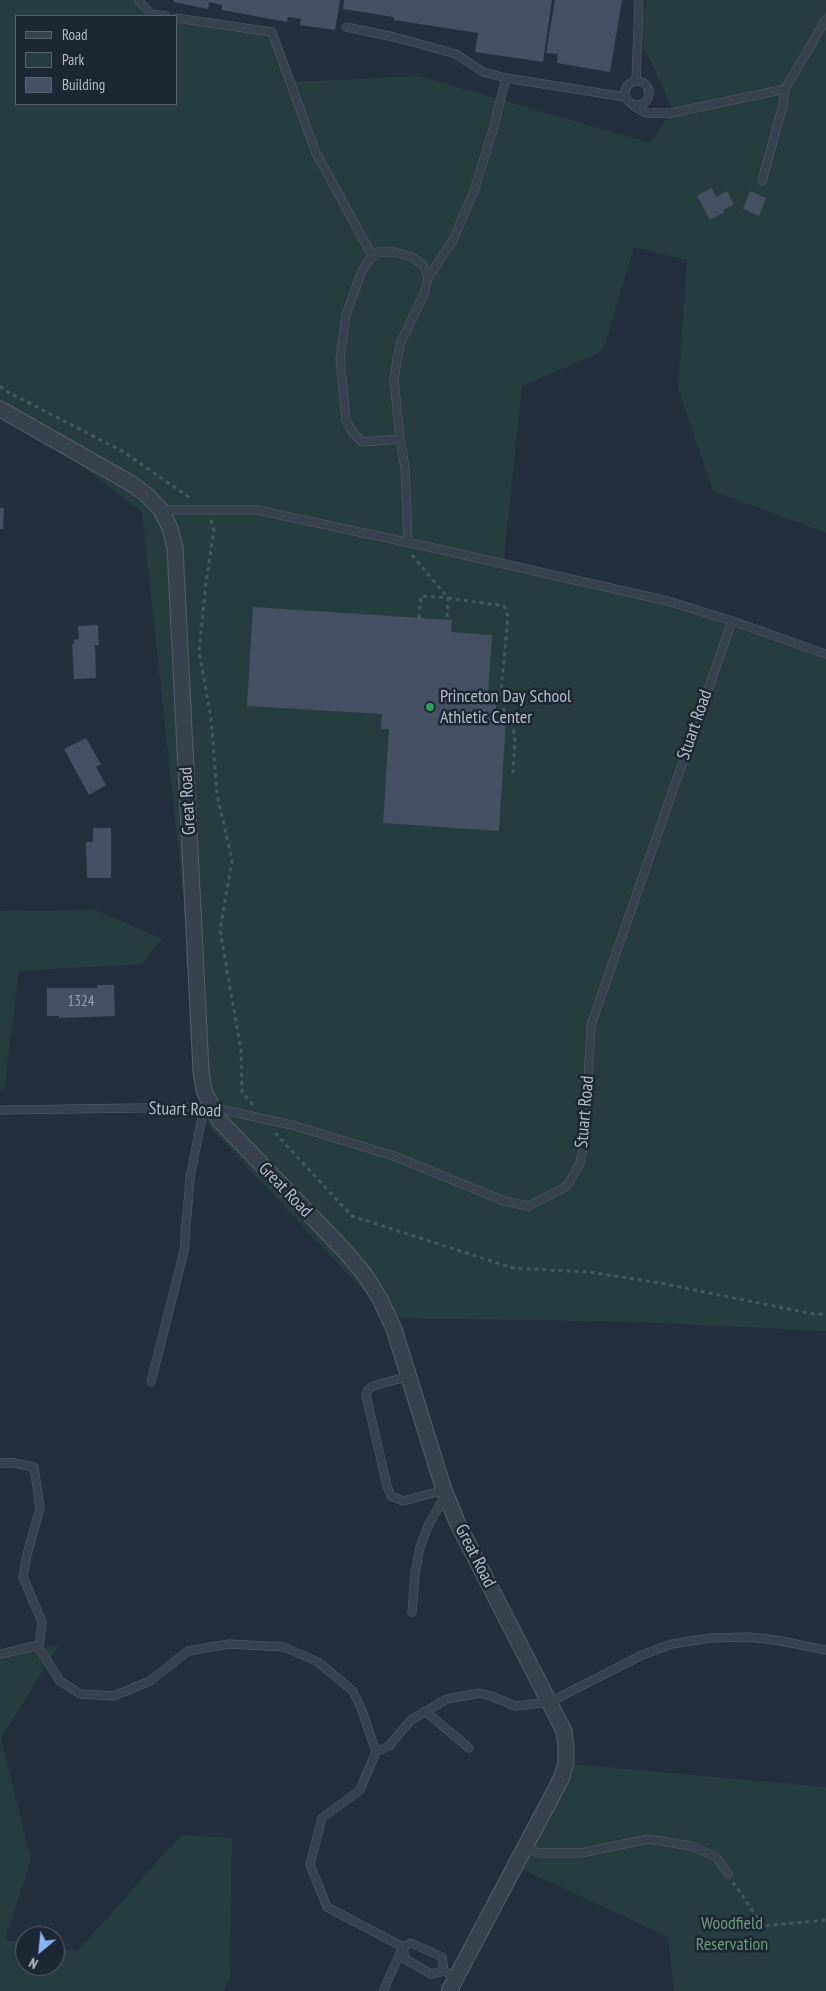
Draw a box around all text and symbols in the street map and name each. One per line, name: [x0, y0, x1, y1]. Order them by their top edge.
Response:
legend: [15, 15, 178, 105]
text: Road: [62, 25, 88, 44]
text: Park: [62, 50, 84, 69]
text: Building: [62, 75, 105, 94]
place label: Princeton Day School Athletic Center: [440, 686, 571, 729]
street label: Stuart Road: [673, 687, 717, 763]
marker: Princeton Day School Athletic Center: [424, 701, 436, 713]
street label: Great Road: [175, 767, 201, 835]
house number: 1324: [68, 993, 94, 1011]
street label: Stuart Road: [571, 1075, 599, 1149]
street label: Stuart Road: [148, 1098, 222, 1122]
street label: Great Road: [254, 1158, 316, 1222]
street label: Great Road: [450, 1521, 500, 1591]
park label: Woodfield Reservation: [696, 1913, 768, 1956]
north arrow: [15, 1926, 65, 1976]
text: N: [26, 1954, 41, 1973]

